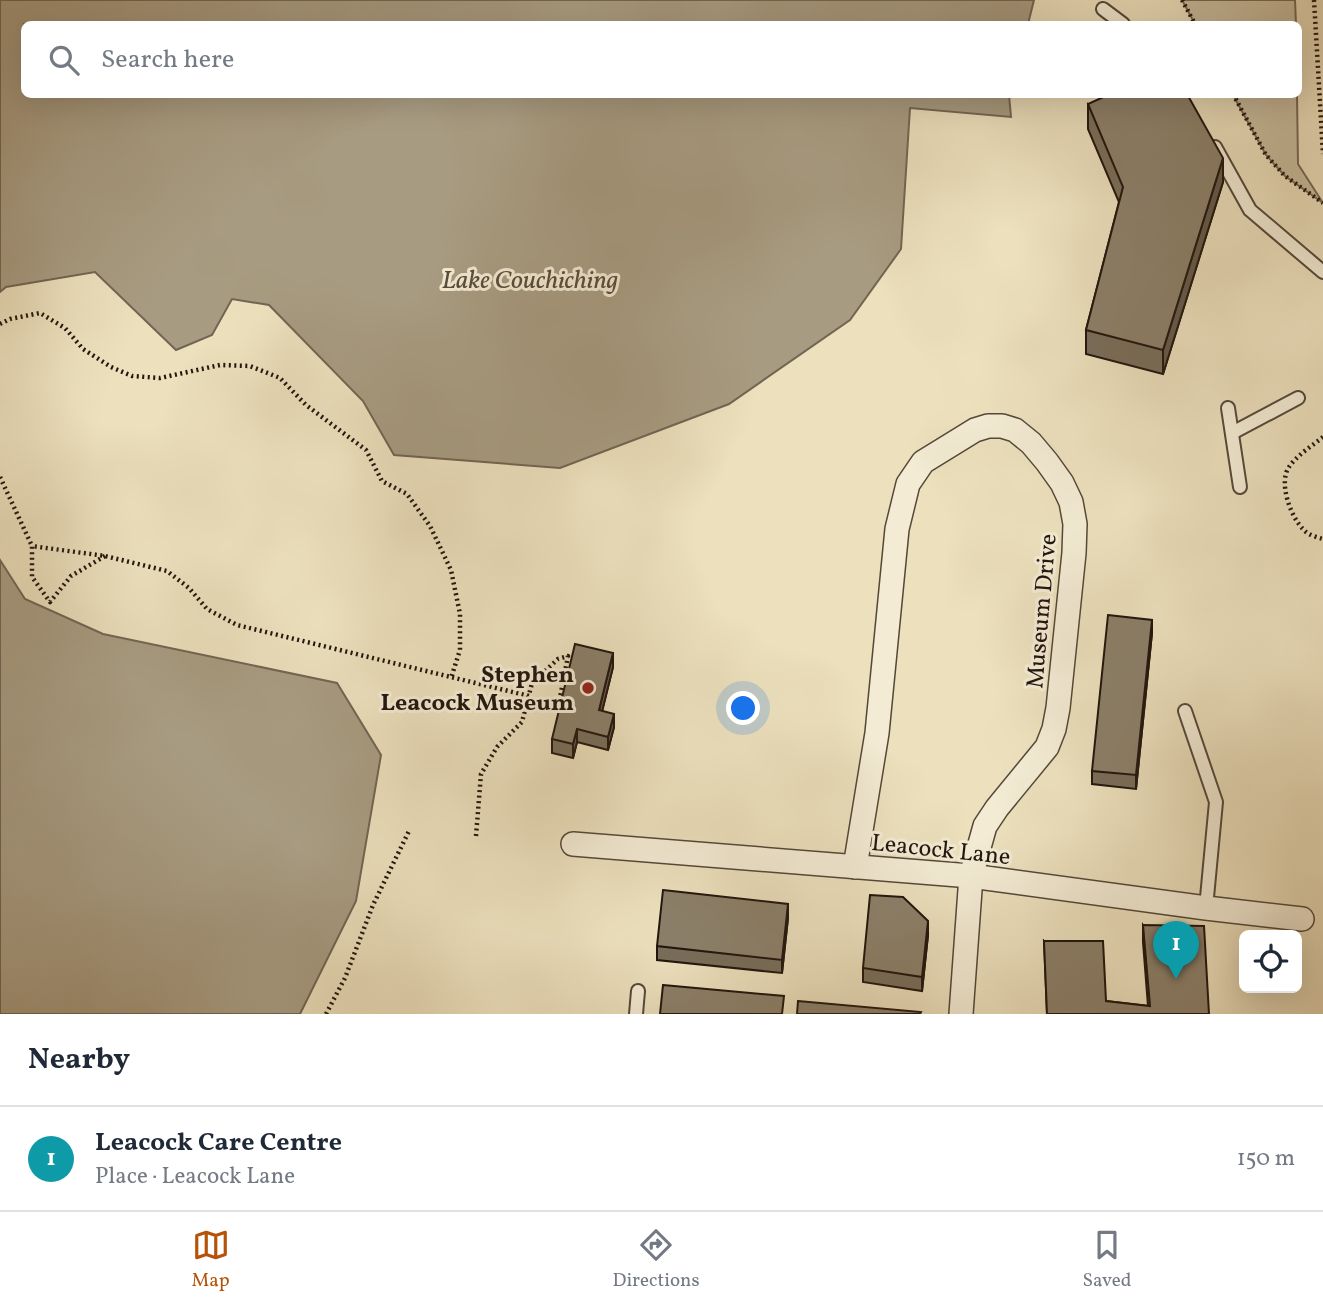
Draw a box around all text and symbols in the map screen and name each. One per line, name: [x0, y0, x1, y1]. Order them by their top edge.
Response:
search box: [21, 21, 1302, 98]
icon: search: [45, 41, 83, 79]
text: Search here: [101, 42, 234, 78]
water label: Lake Couchiching: [442, 263, 618, 299]
street label: Museum Drive: [1019, 532, 1067, 690]
place label: Stephen Leacock Museum: [380, 659, 574, 721]
marker: Stephen Leacock Museum: [580, 680, 596, 696]
your location: [726, 691, 760, 725]
street label: Leacock Lane: [870, 827, 1012, 875]
pin: 1: [1153, 921, 1199, 979]
map controls: [1239, 930, 1302, 993]
button: locate: [1239, 930, 1302, 993]
text: Nearby: [28, 1039, 130, 1081]
text: Leacock Care Centre: [95, 1125, 342, 1161]
text: 1: [46, 1143, 56, 1175]
text: 150 m: [1237, 1143, 1295, 1175]
text: Place · Leacock Lane: [95, 1161, 295, 1193]
tab: Map: [191, 1226, 230, 1294]
tab: Directions: [613, 1226, 700, 1294]
tab: Saved: [1083, 1226, 1131, 1294]

